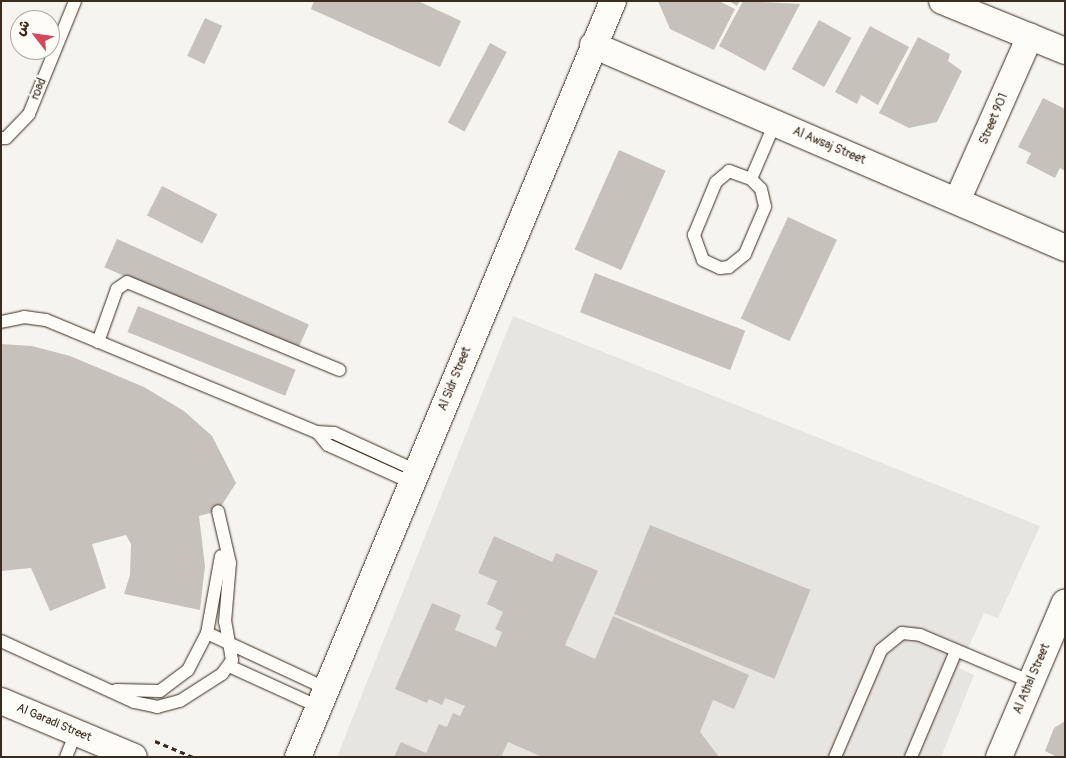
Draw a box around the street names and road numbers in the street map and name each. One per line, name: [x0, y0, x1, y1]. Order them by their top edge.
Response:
street label: road: [28, 76, 50, 102]
street label: Street 901: [977, 91, 1011, 147]
street label: Al Awsaj Street: [790, 124, 868, 168]
street label: Al Sidr Street: [436, 345, 474, 413]
street label: Al Athal Street: [1011, 642, 1053, 716]
street label: Al Garadi Street: [14, 701, 94, 745]

